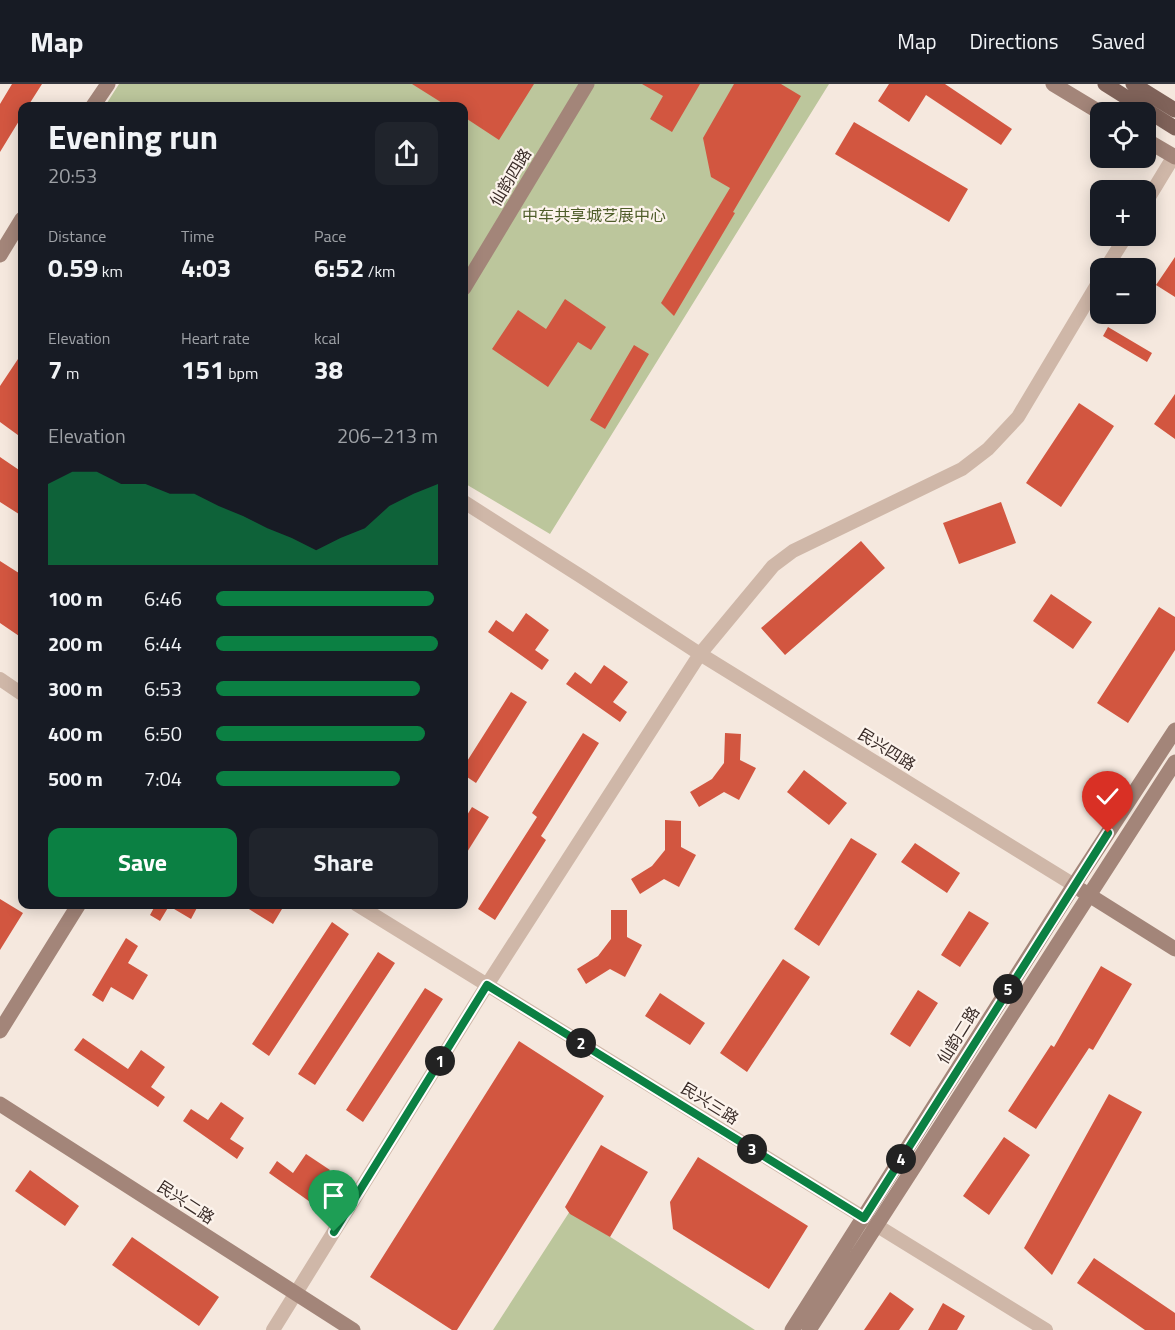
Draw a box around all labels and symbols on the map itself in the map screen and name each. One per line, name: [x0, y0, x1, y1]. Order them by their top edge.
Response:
street label: 仙韵四路: [483, 143, 537, 211]
park label: 中车共享城艺展中心: [522, 203, 666, 227]
street label: 民兴四路: [853, 722, 921, 776]
pin: [1082, 771, 1133, 833]
pin: 5: [993, 974, 1023, 1004]
street label: 仙韵二路: [931, 1001, 985, 1069]
pin: 2: [566, 1028, 596, 1058]
pin: 1: [425, 1046, 455, 1076]
street label: 民兴三路: [676, 1076, 744, 1130]
pin: 3: [737, 1134, 767, 1164]
pin: 4: [886, 1144, 916, 1174]
pin: [308, 1170, 359, 1232]
street label: 民兴二路: [153, 1175, 219, 1229]

